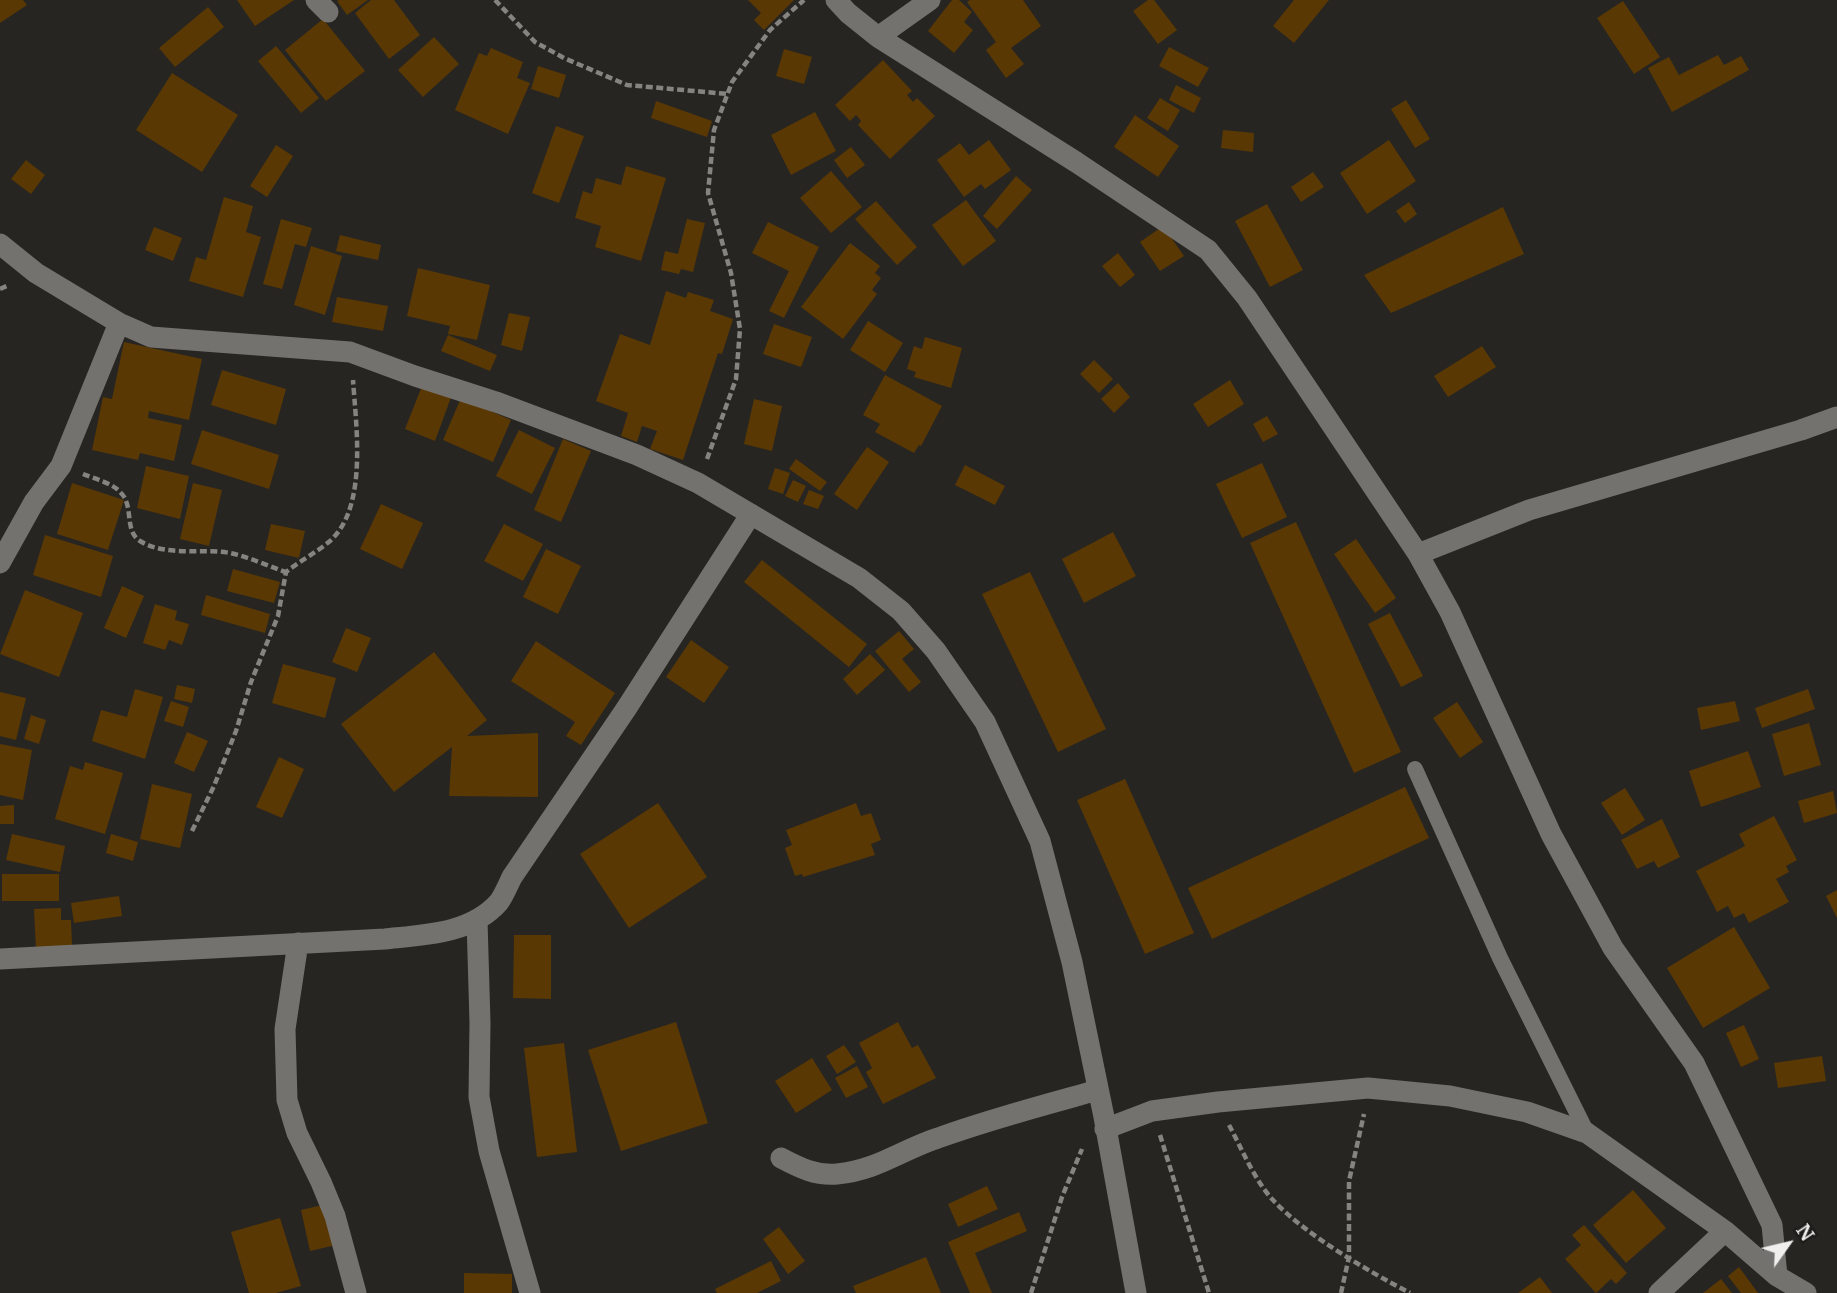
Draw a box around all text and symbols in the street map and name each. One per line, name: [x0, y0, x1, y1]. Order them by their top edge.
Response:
north arrow: [1753, 1209, 1823, 1279]
text: N: [1791, 1219, 1820, 1245]

